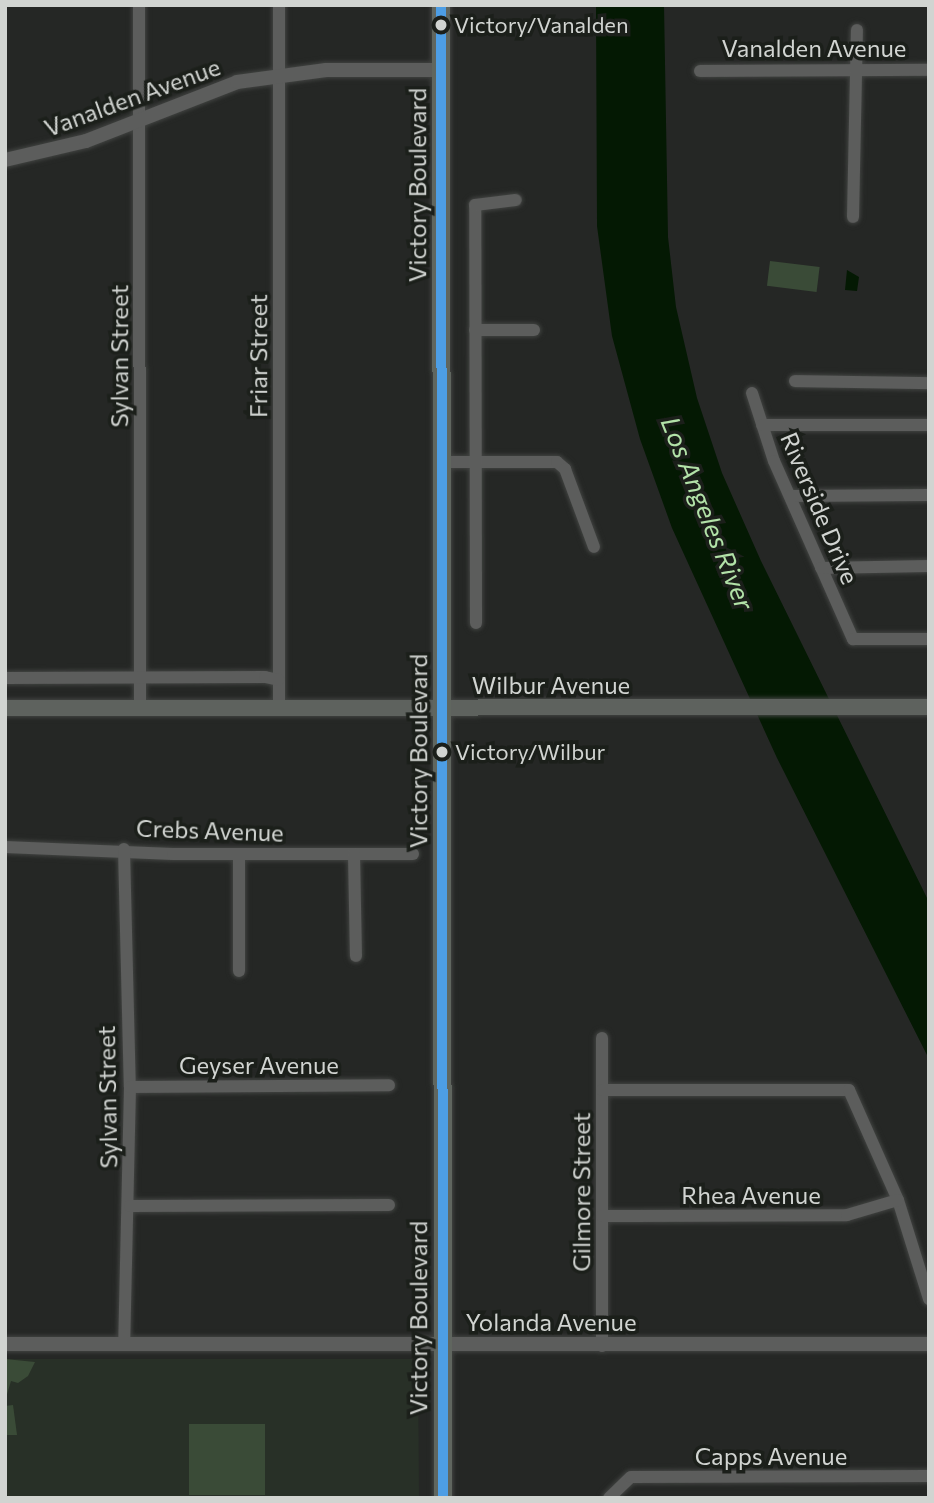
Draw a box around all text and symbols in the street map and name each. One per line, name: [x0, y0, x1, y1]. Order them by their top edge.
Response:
place label: Victory/Vanalden: [454, 12, 629, 38]
marker: Victory/Vanalden: [434, 18, 448, 32]
street label: Vanalden Avenue: [721, 34, 907, 62]
street label: Vanalden Avenue: [40, 52, 224, 142]
street label: Victory Boulevard: [403, 88, 431, 282]
street label: Sylvan Street: [105, 285, 133, 427]
street label: Friar Street: [244, 294, 272, 418]
water label: Los Angeles River: [655, 412, 761, 614]
street label: Riverside Drive: [775, 428, 865, 588]
street label: Victory Boulevard: [404, 654, 432, 848]
street label: Wilbur Avenue: [472, 671, 630, 699]
place label: Victory/Wilbur: [455, 739, 605, 765]
marker: Victory/Wilbur: [435, 745, 449, 759]
street label: Crebs Avenue: [136, 813, 284, 847]
street label: Sylvan Street: [91, 1025, 123, 1169]
street label: Geyser Avenue: [179, 1051, 339, 1079]
street label: Gilmore Street: [567, 1112, 595, 1272]
street label: Rhea Avenue: [681, 1181, 821, 1209]
street label: Victory Boulevard: [404, 1221, 432, 1415]
street label: Yolanda Avenue: [465, 1308, 637, 1336]
street label: Capps Avenue: [695, 1442, 847, 1470]

